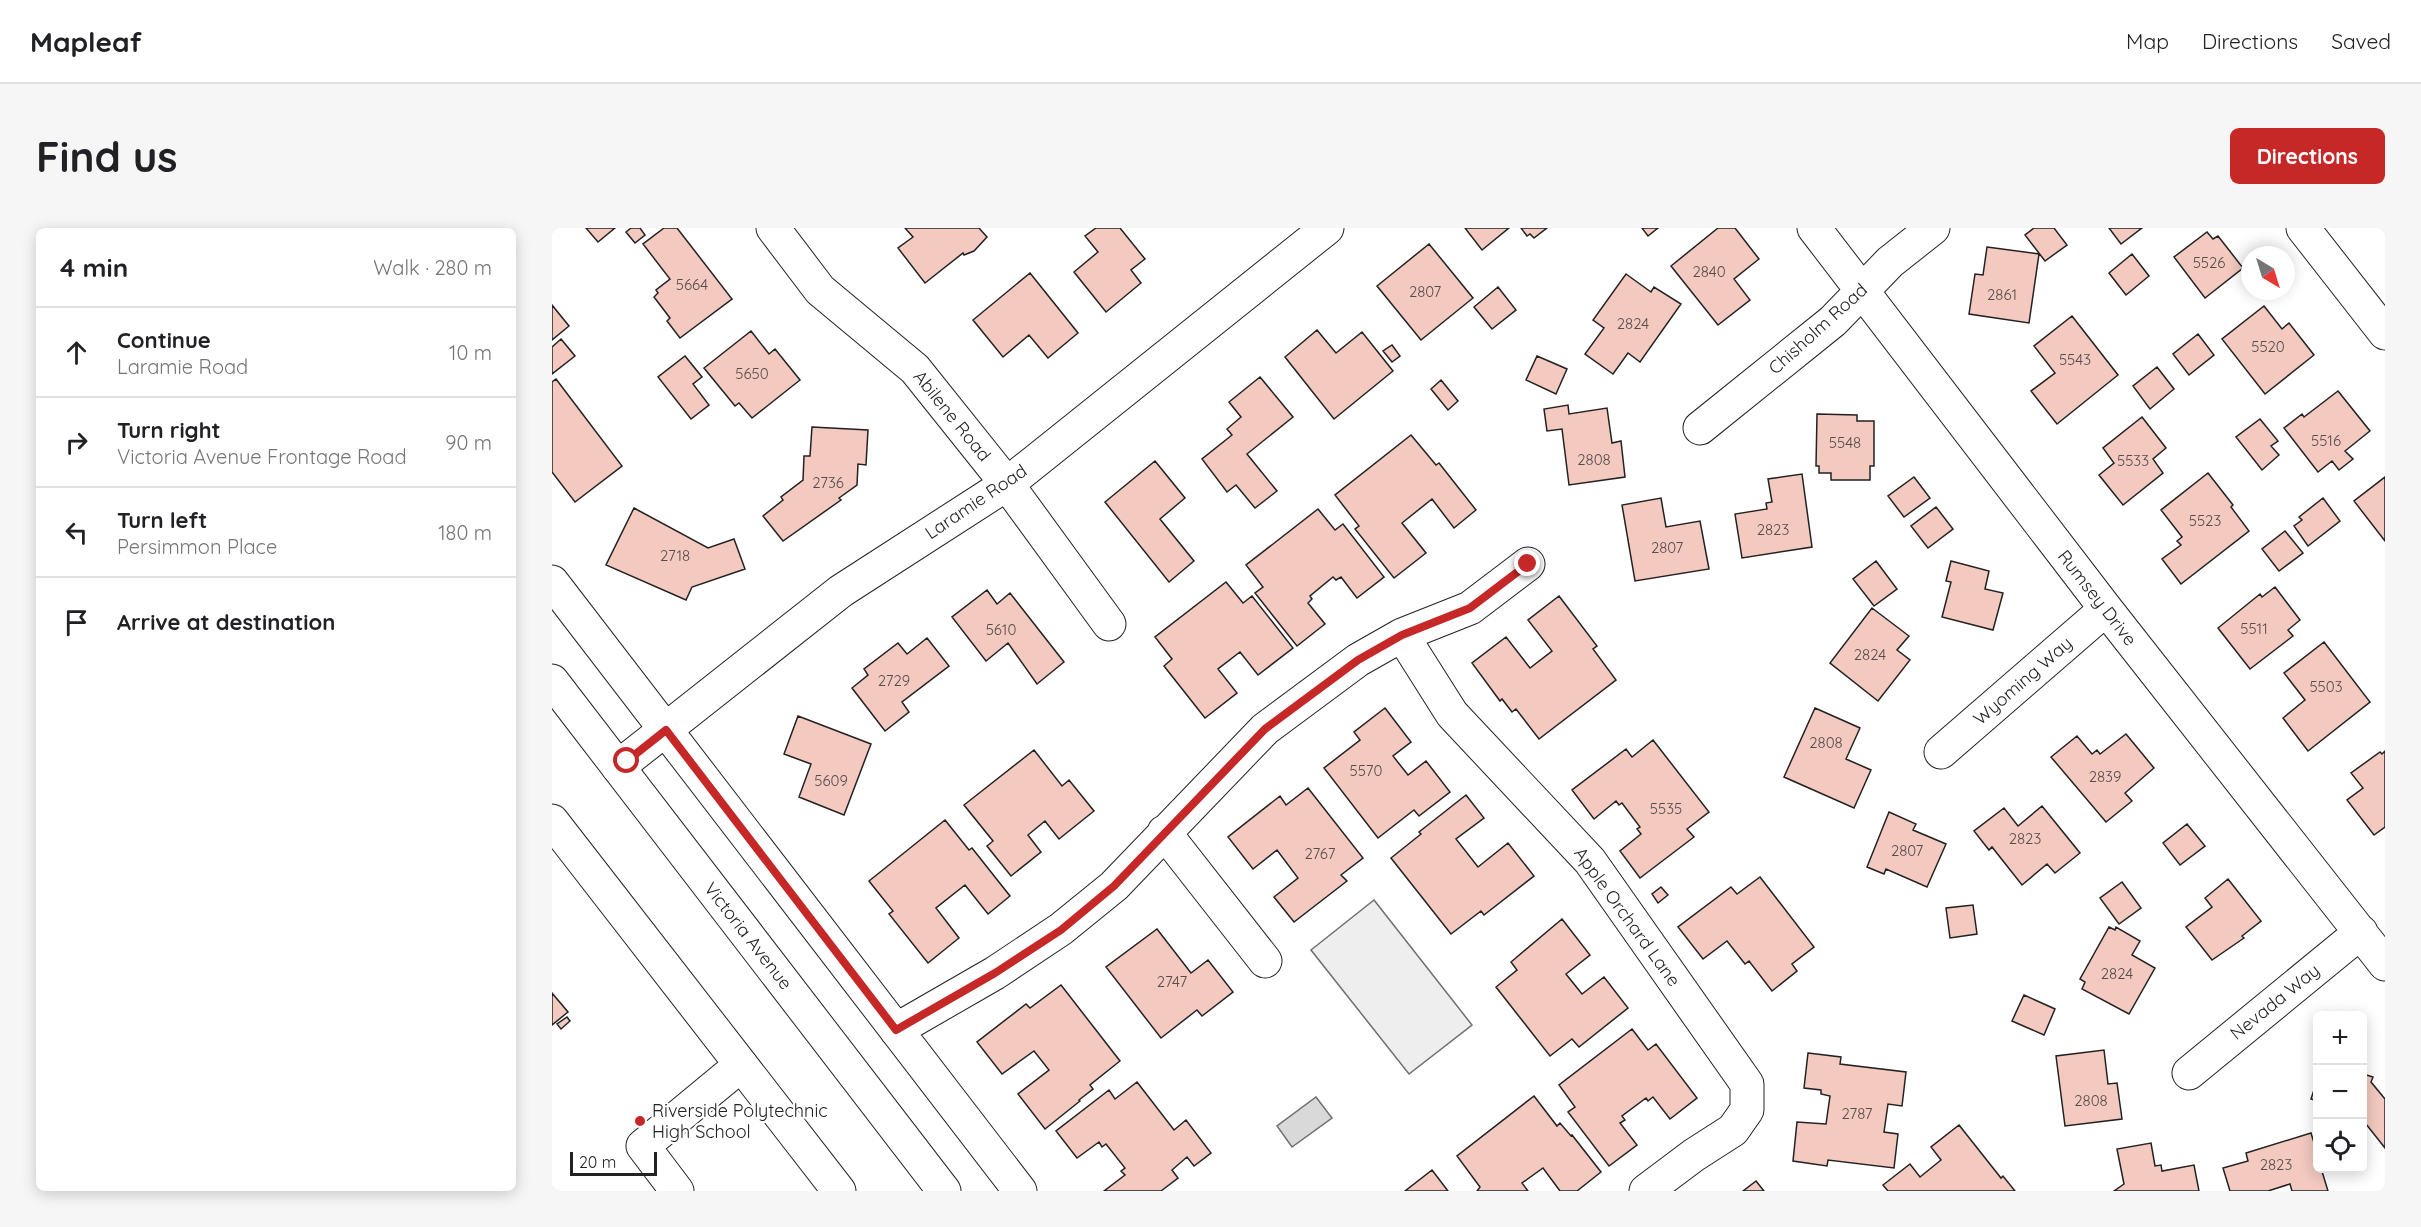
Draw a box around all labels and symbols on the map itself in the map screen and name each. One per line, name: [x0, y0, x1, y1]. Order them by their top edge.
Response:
north arrow: [2241, 246, 2295, 300]
house number: 5526: [2193, 253, 2225, 272]
house number: 2840: [1692, 262, 1726, 281]
house number: 5664: [676, 275, 708, 294]
street label: Chisholm Road: [1763, 278, 1872, 379]
house number: 2807: [1409, 282, 1441, 301]
house number: 2861: [1987, 285, 2017, 304]
house number: 2824: [1617, 314, 1649, 333]
house number: 5520: [2251, 337, 2285, 356]
house number: 5543: [2059, 350, 2091, 369]
house number: 5650: [735, 364, 769, 383]
street label: Abilene Road: [909, 365, 996, 466]
house number: 5516: [2311, 431, 2341, 450]
house number: 5548: [1829, 433, 1861, 452]
house number: 2808: [1577, 450, 1611, 469]
house number: 5533: [2117, 451, 2149, 470]
street label: Laramie Road: [920, 459, 1031, 544]
house number: 2736: [812, 473, 844, 492]
house number: 5523: [2189, 511, 2221, 530]
house number: 2823: [1757, 520, 1789, 539]
house number: 2807: [1651, 538, 1683, 557]
street label: Rumsey Drive: [2053, 545, 2142, 650]
house number: 2718: [660, 546, 690, 565]
route end: [1514, 550, 1540, 576]
house number: 5511: [2240, 619, 2268, 638]
house number: 5610: [986, 620, 1016, 639]
street label: Wyoming Way: [1968, 631, 2077, 730]
house number: 2824: [1854, 645, 1886, 664]
house number: 2729: [878, 671, 910, 690]
house number: 5503: [2309, 677, 2343, 696]
house number: 2808: [1809, 733, 1843, 752]
route start: [613, 747, 639, 773]
house number: 5570: [1350, 761, 1383, 780]
house number: 2839: [2089, 767, 2121, 786]
house number: 5609: [814, 771, 848, 790]
house number: 5535: [1650, 799, 1682, 818]
house number: 2823: [2009, 829, 2041, 848]
house number: 2807: [1891, 841, 1923, 860]
street label: Apple Orchard Lane: [1569, 843, 1686, 991]
house number: 2767: [1304, 844, 1336, 863]
street label: Victoria Avenue: [699, 877, 798, 994]
street label: Nevada Way: [2225, 958, 2324, 1045]
house number: 2824: [2101, 964, 2133, 983]
house number: 2747: [1157, 972, 1187, 991]
house number: 2808: [2074, 1091, 2108, 1110]
place label: Riverside Polytechnic High School: [652, 1099, 828, 1143]
house number: 2787: [1841, 1104, 1873, 1123]
marker: Riverside Polytechnic High School: [633, 1114, 647, 1128]
scale bar: [570, 1149, 657, 1176]
house number: 2823: [2260, 1155, 2292, 1174]

